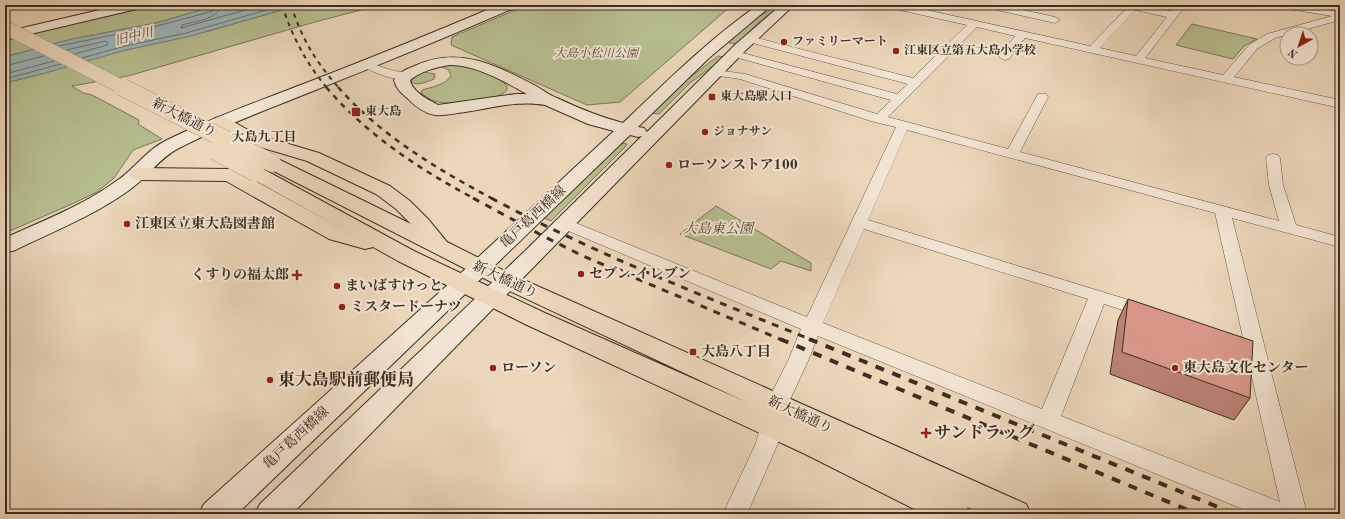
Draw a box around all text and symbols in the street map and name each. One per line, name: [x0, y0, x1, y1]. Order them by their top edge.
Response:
water label: 旧中川: [113, 25, 156, 48]
north arrow: [1279, 26, 1319, 66]
place label: ファミリーマート: [792, 35, 888, 48]
marker: ファミリーマート: [779, 37, 789, 47]
place label: 江東区立第五大島小学校: [904, 43, 1036, 57]
text: N: [1286, 45, 1300, 60]
park label: 大島小松川公園: [554, 46, 640, 60]
marker: 江東区立第五大島小学校: [891, 46, 901, 56]
place label: 東大島駅入口: [720, 89, 792, 103]
marker: 東大島駅入口: [707, 92, 717, 102]
street label: 新大橋通り: [150, 95, 219, 140]
place label: 東大島: [365, 104, 402, 118]
marker: 東大島: [350, 106, 362, 118]
place label: ジョナサン: [713, 125, 772, 138]
marker: ジョナサン: [700, 127, 710, 137]
district label: 大島九丁目: [231, 129, 297, 144]
place label: ローソンストア100: [677, 157, 798, 172]
marker: ローソンストア100: [664, 160, 674, 170]
street label: 亀戸葛西橋線: [497, 183, 568, 251]
place label: 江東区立東大島図書館: [135, 215, 275, 231]
marker: 江東区立東大島図書館: [122, 219, 132, 229]
park label: 大島東公園: [683, 221, 755, 236]
street label: 新大橋通り: [470, 258, 540, 301]
place label: セブン-イレブン: [589, 266, 691, 281]
place label: くすりの福太郎: [191, 267, 289, 282]
marker: セブン-イレブン: [576, 269, 586, 279]
marker: くすりの福太郎: [292, 270, 302, 280]
place label: まいばすけっと: [345, 277, 443, 293]
marker: まいばすけっと: [332, 281, 342, 291]
place label: ミスタードーナツ: [350, 299, 462, 314]
marker: ミスタードーナツ: [337, 302, 347, 312]
place label: 大島八丁目: [701, 344, 771, 359]
marker: 大島八丁目: [688, 347, 698, 357]
place label: 東大島文化センター: [1183, 360, 1308, 375]
place label: ローソン: [501, 361, 556, 375]
marker: ローソン: [488, 363, 498, 373]
marker: 東大島文化センター: [1170, 363, 1180, 373]
place label: 東大島駅前郵便局: [278, 370, 414, 389]
marker: 東大島駅前郵便局: [265, 375, 275, 385]
street label: 新大橋通り: [765, 393, 835, 436]
street label: 亀戸葛西橋線: [260, 404, 331, 472]
place label: サンドラッグ: [934, 423, 1035, 442]
marker: サンドラッグ: [921, 428, 931, 438]

